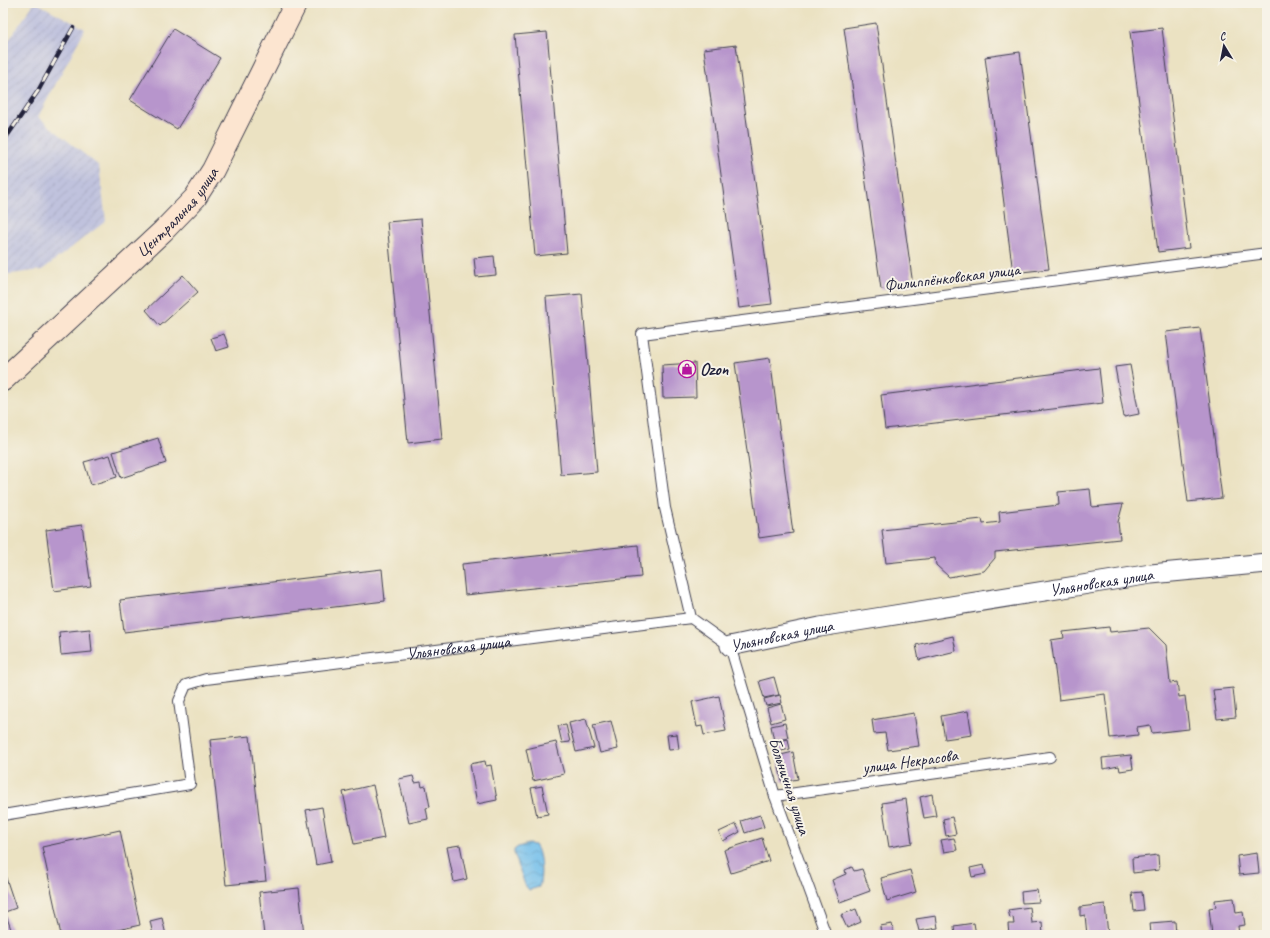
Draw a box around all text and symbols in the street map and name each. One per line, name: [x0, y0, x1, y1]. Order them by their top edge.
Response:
north arrow: [1204, 26, 1244, 66]
text: С: [1218, 29, 1228, 44]
street label: Центральная улица: [132, 162, 224, 262]
street label: Филиппёнковская улица: [883, 259, 1023, 296]
shop icon: Ozon: [677, 359, 697, 379]
place label: Ozon: [700, 359, 730, 380]
street label: Ульяновская улица: [1048, 564, 1156, 601]
street label: Ульяновская улица: [729, 615, 836, 657]
street label: Ульяновская улица: [405, 631, 513, 665]
street label: Больничная улица: [764, 735, 816, 839]
street label: улица Некрасова: [860, 744, 961, 779]

